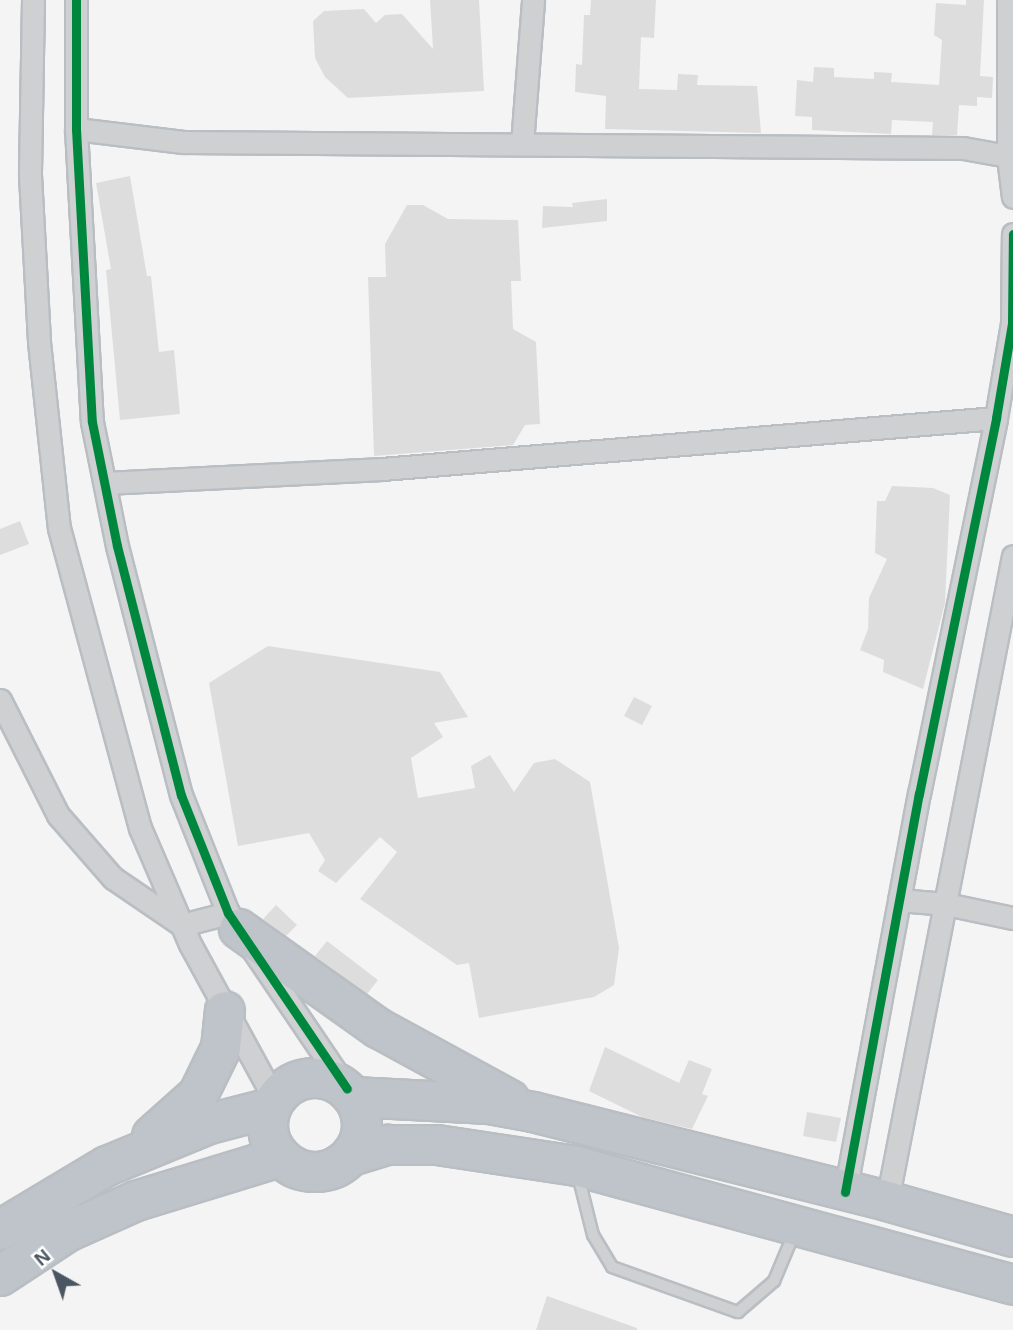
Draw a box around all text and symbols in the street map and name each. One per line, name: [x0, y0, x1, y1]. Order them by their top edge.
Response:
north arrow: [21, 1239, 91, 1309]
text: N: [30, 1245, 54, 1270]

